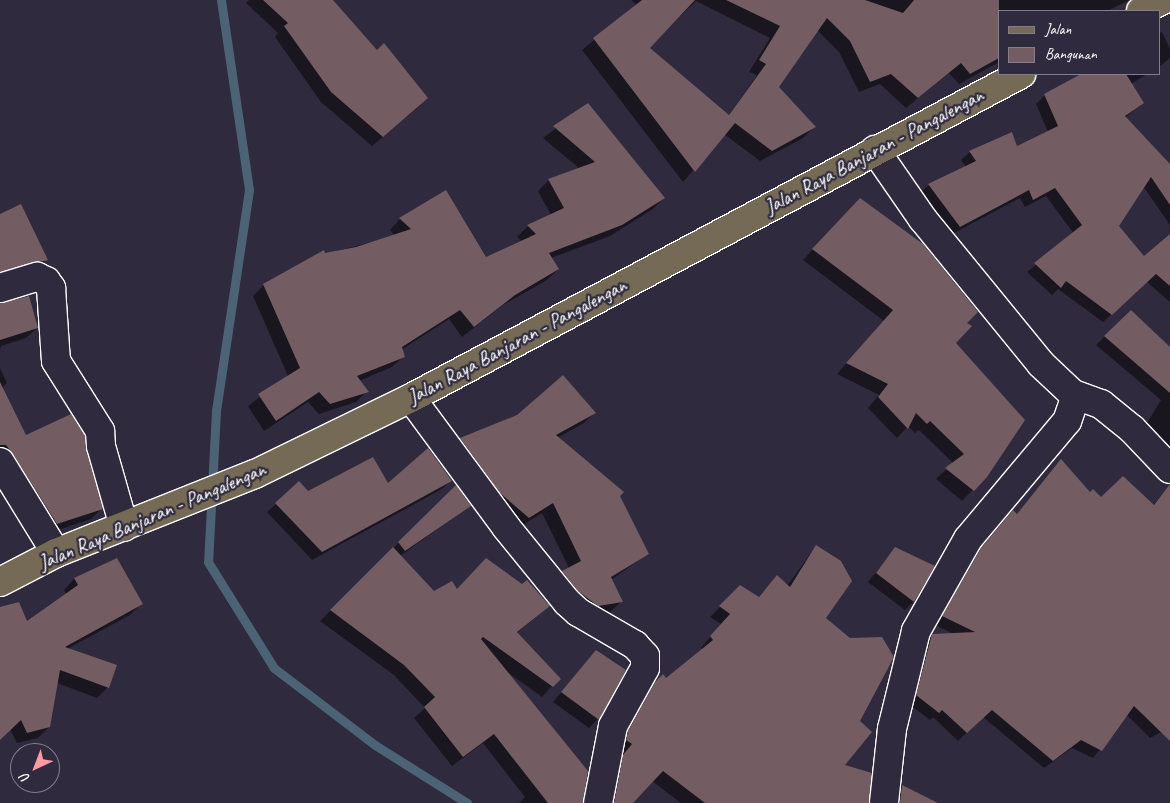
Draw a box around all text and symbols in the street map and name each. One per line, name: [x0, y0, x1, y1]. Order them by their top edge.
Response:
legend: [998, 10, 1160, 75]
text: Jalan: [1045, 20, 1071, 39]
text: Bangunan: [1045, 45, 1097, 64]
street label: Jalan Raya Banjaran - Pangalengan: [760, 83, 988, 219]
street label: Jalan Raya Banjaran - Pangalengan: [403, 273, 631, 409]
street label: Jalan Raya Banjaran - Pangalengan: [35, 457, 269, 575]
north arrow: [10, 743, 60, 793]
text: U: [17, 770, 33, 787]

